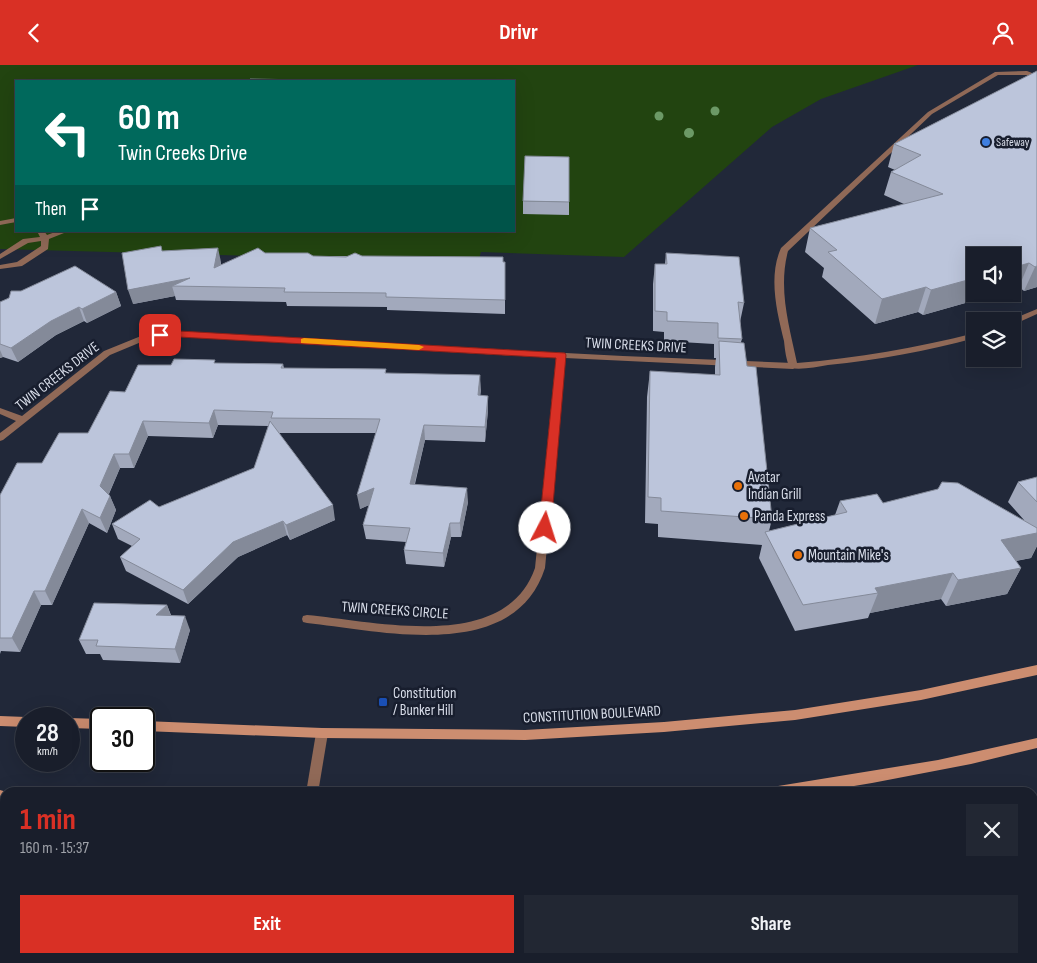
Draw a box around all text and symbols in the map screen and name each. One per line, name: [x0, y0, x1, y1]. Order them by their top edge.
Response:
icon: back: [20, 19, 48, 47]
text: Drivr: [499, 19, 538, 46]
icon: person: [989, 19, 1017, 47]
text: 60 m: [118, 97, 180, 140]
icon: left: [35, 100, 100, 165]
place label: Safeway: [996, 135, 1030, 150]
marker: Safeway: [980, 136, 992, 148]
text: Twin Creeks Drive: [118, 140, 247, 167]
icon: arrive: [76, 195, 104, 223]
text: Then: [35, 198, 66, 221]
map controls: [966, 247, 1021, 367]
button: sound: [966, 247, 1021, 302]
button: layers: [966, 312, 1021, 367]
pin: [139, 314, 181, 356]
icon: arrive: [146, 321, 174, 349]
street label: TWIN CREEKS DRIVE: [585, 333, 687, 358]
street label: TWIN CREEKS DRIVE: [12, 338, 103, 415]
place label: Avatar Indian Grill: [747, 468, 801, 504]
marker: Avatar Indian Grill: [732, 480, 744, 492]
position arrow: [518, 501, 570, 553]
place label: Panda Express: [754, 507, 825, 526]
marker: Panda Express: [738, 510, 750, 522]
place label: Mountain Mike's: [808, 546, 889, 565]
marker: Mountain Mike's: [792, 549, 804, 561]
street label: TWIN CREEKS CIRCLE: [341, 597, 449, 624]
place label: Constitution / Bunker Hill: [393, 684, 456, 720]
marker: Constitution / Bunker Hill: [377, 696, 389, 708]
street label: CONSTITUTION BOULEVARD: [523, 701, 661, 728]
speed limit sign: 30: [90, 707, 155, 772]
text: 28: [36, 718, 59, 749]
text: km/h: [37, 744, 58, 759]
text: 1 min: [20, 802, 76, 838]
button: close: [966, 804, 1018, 856]
text: 160 m · 15:37: [20, 839, 89, 858]
button: Exit: [20, 895, 514, 953]
button: Share: [524, 895, 1018, 953]

